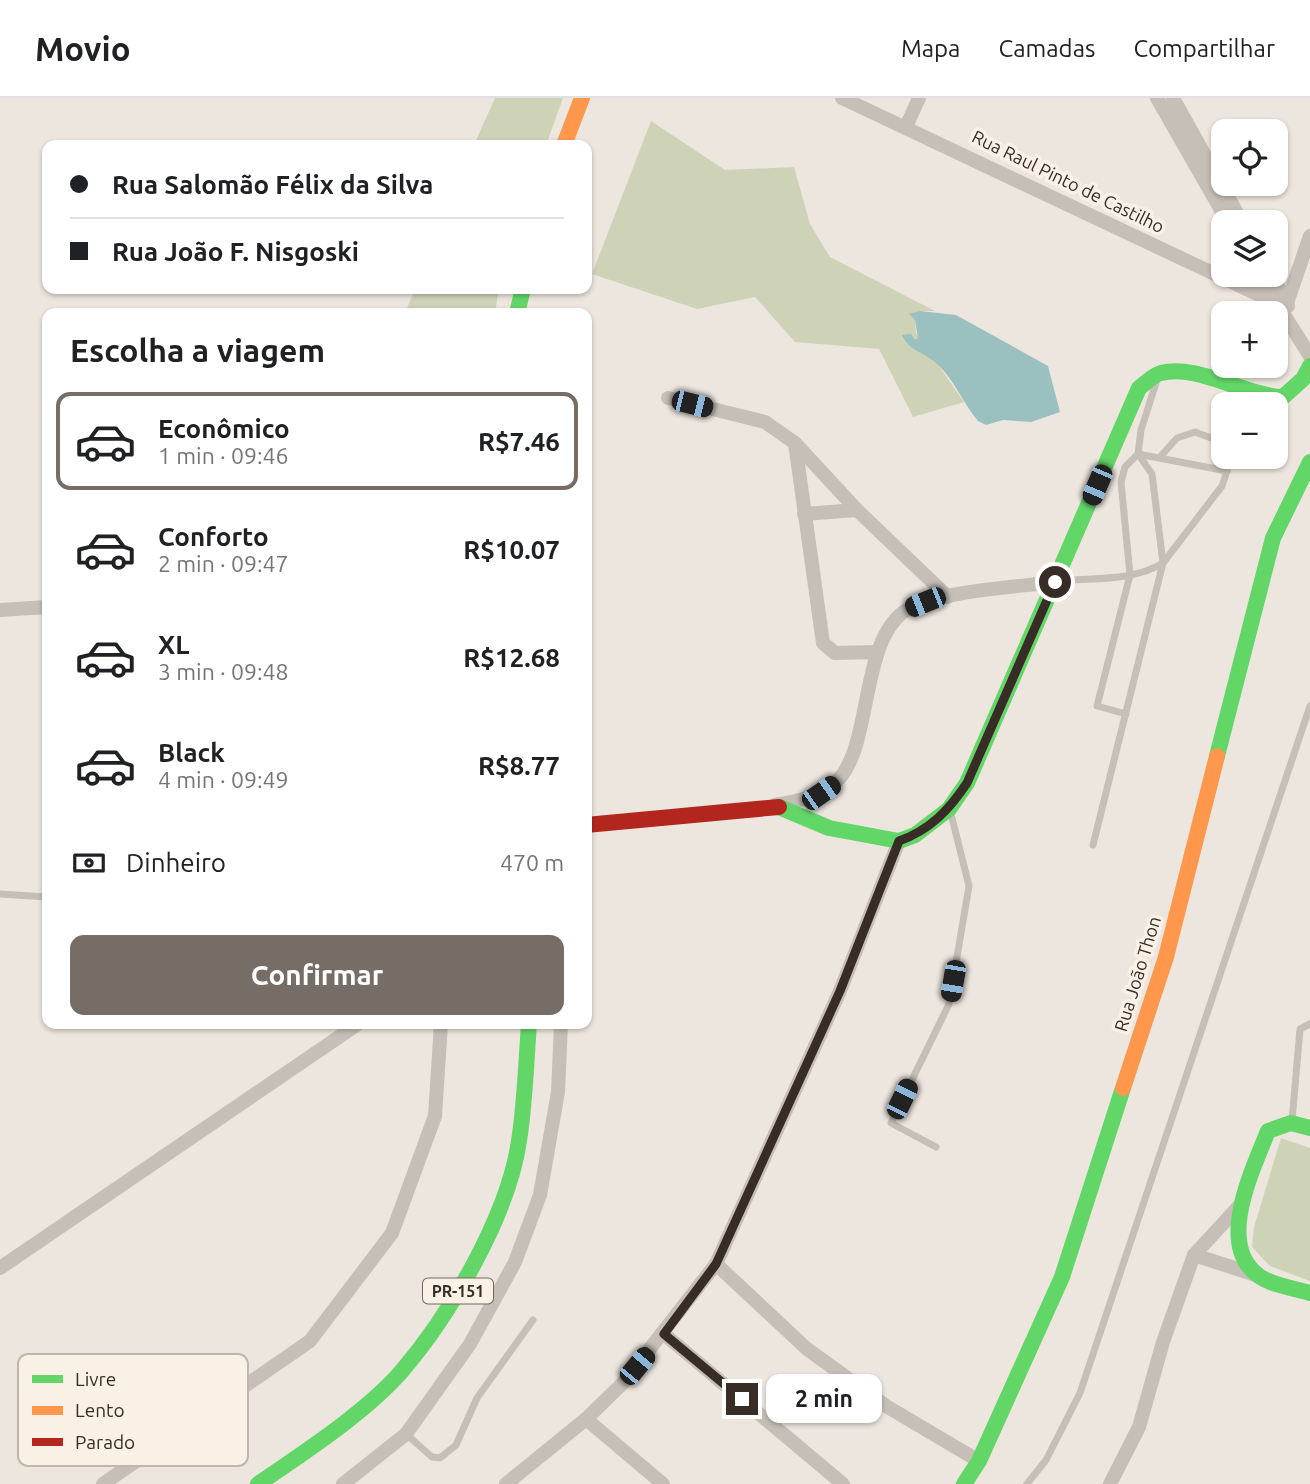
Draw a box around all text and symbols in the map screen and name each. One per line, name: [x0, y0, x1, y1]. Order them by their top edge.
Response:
text: Movio: [35, 30, 131, 67]
text: Mapa: [901, 35, 960, 62]
text: Camadas: [998, 35, 1095, 62]
text: Compartilhar: [1133, 35, 1275, 62]
map controls: [1211, 119, 1288, 469]
button: locate: [1211, 119, 1288, 196]
street label: Rua Raul Pinto de Castilho: [969, 126, 1168, 236]
text: Rua Salomão Félix da Silva: [112, 170, 433, 199]
button: layers: [1211, 210, 1288, 287]
text: Rua João F. Nisgoski: [112, 237, 359, 266]
button: +: [1211, 301, 1288, 378]
text: Escolha a viagem: [70, 332, 325, 368]
car: [670, 389, 715, 419]
button: −: [1211, 392, 1288, 469]
icon: car: [74, 410, 137, 473]
text: Econômico: [158, 414, 290, 443]
text: R$7.46: [478, 427, 560, 456]
text: 1 min · 09:46: [158, 443, 289, 468]
car: [1080, 462, 1115, 508]
icon: car: [74, 518, 137, 581]
text: Conforto: [158, 522, 269, 551]
text: R$10.07: [463, 535, 560, 564]
text: 2 min · 09:47: [158, 551, 289, 576]
route start: [1039, 566, 1071, 598]
car: [902, 584, 949, 620]
icon: car: [74, 626, 137, 689]
text: XL: [158, 630, 189, 659]
text: R$12.68: [463, 643, 560, 672]
text: 3 min · 09:48: [158, 659, 289, 684]
icon: car: [74, 734, 137, 797]
text: Black: [158, 738, 225, 767]
text: R$8.77: [478, 751, 560, 780]
text: 4 min · 09:49: [158, 767, 289, 792]
car: [798, 772, 845, 814]
icon: cash: [70, 844, 108, 882]
text: Dinheiro: [126, 848, 226, 877]
text: 470 m: [500, 850, 564, 875]
street label: Rua João Thon: [1110, 914, 1164, 1034]
button: Confirmar: [70, 935, 564, 1015]
car: [940, 958, 967, 1004]
car: [884, 1076, 921, 1122]
road number: PR-151: [423, 1278, 493, 1303]
car: [616, 1343, 659, 1389]
legend: [18, 1354, 248, 1466]
text: Livre: [75, 1368, 116, 1390]
callout: 2 min: [766, 1374, 882, 1424]
route end: [726, 1383, 758, 1415]
text: 2 min: [795, 1386, 853, 1411]
text: Lento: [75, 1399, 125, 1421]
text: Parado: [75, 1431, 135, 1453]

